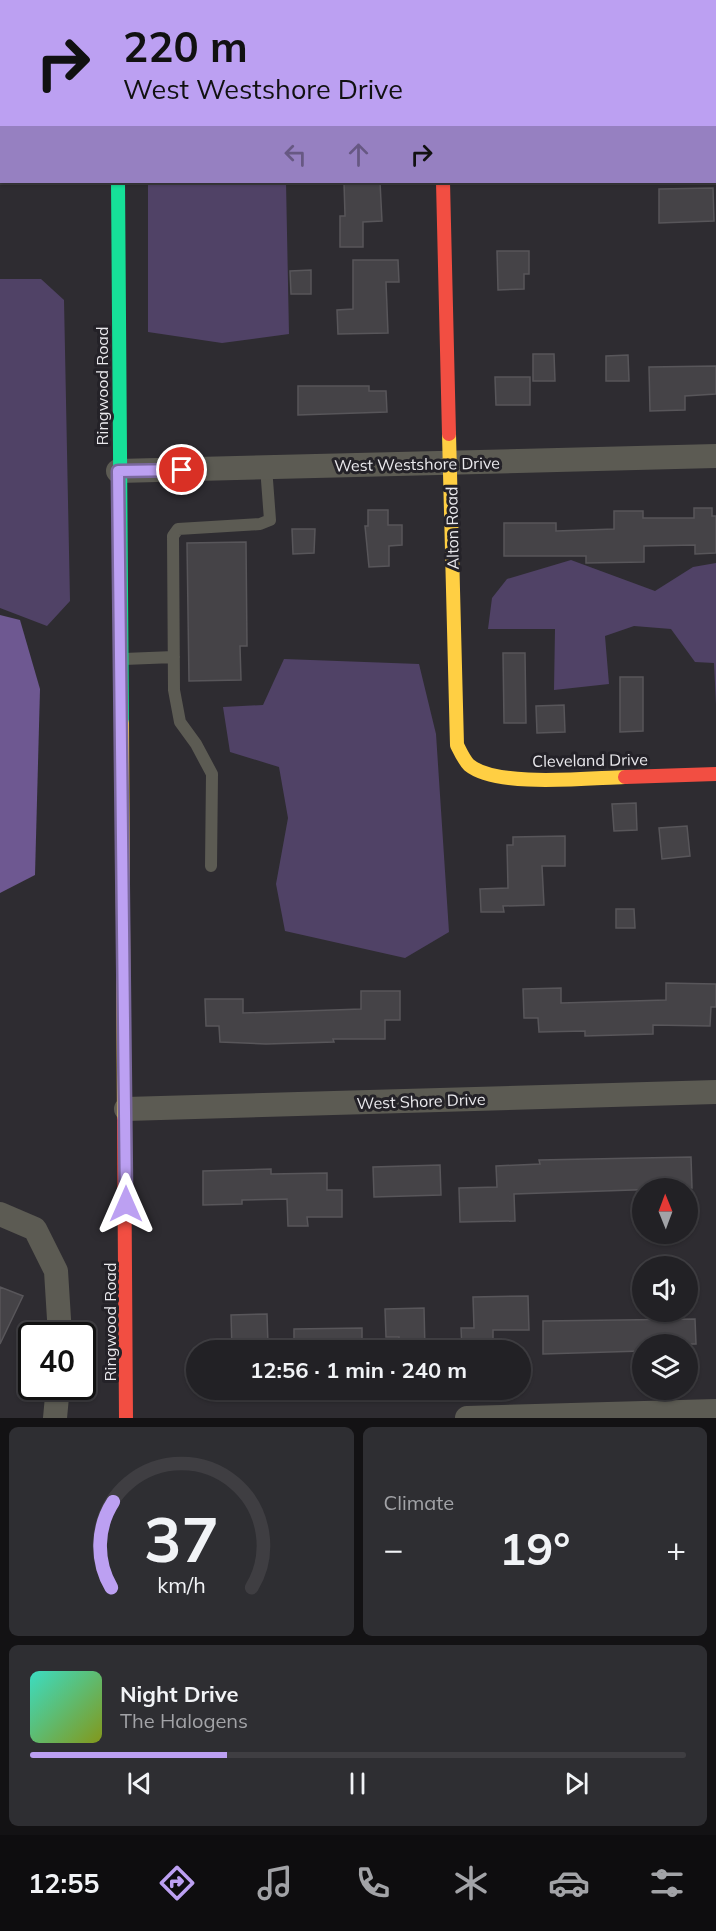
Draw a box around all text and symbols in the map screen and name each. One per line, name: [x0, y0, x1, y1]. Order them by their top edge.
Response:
text: 220 m: [123, 20, 248, 73]
icon: right: [24, 24, 102, 102]
text: West Westshore Drive: [123, 72, 403, 106]
icon: left: [279, 138, 312, 171]
icon: ahead: [342, 138, 375, 171]
icon: right: [405, 138, 438, 171]
street label: Ringwood Road: [92, 327, 112, 445]
pin: [156, 444, 207, 495]
icon: arrive: [165, 453, 198, 486]
street label: West Westshore Drive: [334, 453, 500, 475]
street label: Alton Road: [441, 486, 463, 570]
street label: Cleveland Drive: [532, 749, 648, 771]
street label: West Shore Drive: [356, 1089, 486, 1113]
position arrow: [94, 1172, 158, 1236]
north arrow: [632, 1178, 698, 1244]
map controls: [632, 1178, 698, 1400]
button: sound: [632, 1256, 698, 1322]
street label: Ringwood Road: [100, 1263, 120, 1381]
speed limit sign: 40: [18, 1322, 96, 1400]
button: layers: [632, 1334, 698, 1400]
text: 12:56 · 1 min · 240 m: [250, 1356, 467, 1384]
text: Climate: [384, 1490, 454, 1515]
text: 37: [144, 1499, 219, 1578]
text: 19°: [499, 1520, 570, 1576]
text: −: [384, 1528, 403, 1569]
text: +: [666, 1528, 686, 1569]
text: km/h: [157, 1572, 205, 1599]
text: Night Drive: [120, 1680, 239, 1708]
text: The Halogens: [120, 1708, 248, 1733]
icon: previous: [123, 1767, 156, 1800]
icon: pause: [341, 1767, 374, 1800]
icon: next: [560, 1767, 593, 1800]
icon: directions: [156, 1862, 198, 1904]
icon: music: [254, 1862, 296, 1904]
icon: phone: [352, 1862, 394, 1904]
icon: climate: [450, 1862, 492, 1904]
icon: car: [548, 1862, 590, 1904]
icon: filters: [646, 1862, 688, 1904]
text: 12:55: [28, 1866, 100, 1900]

